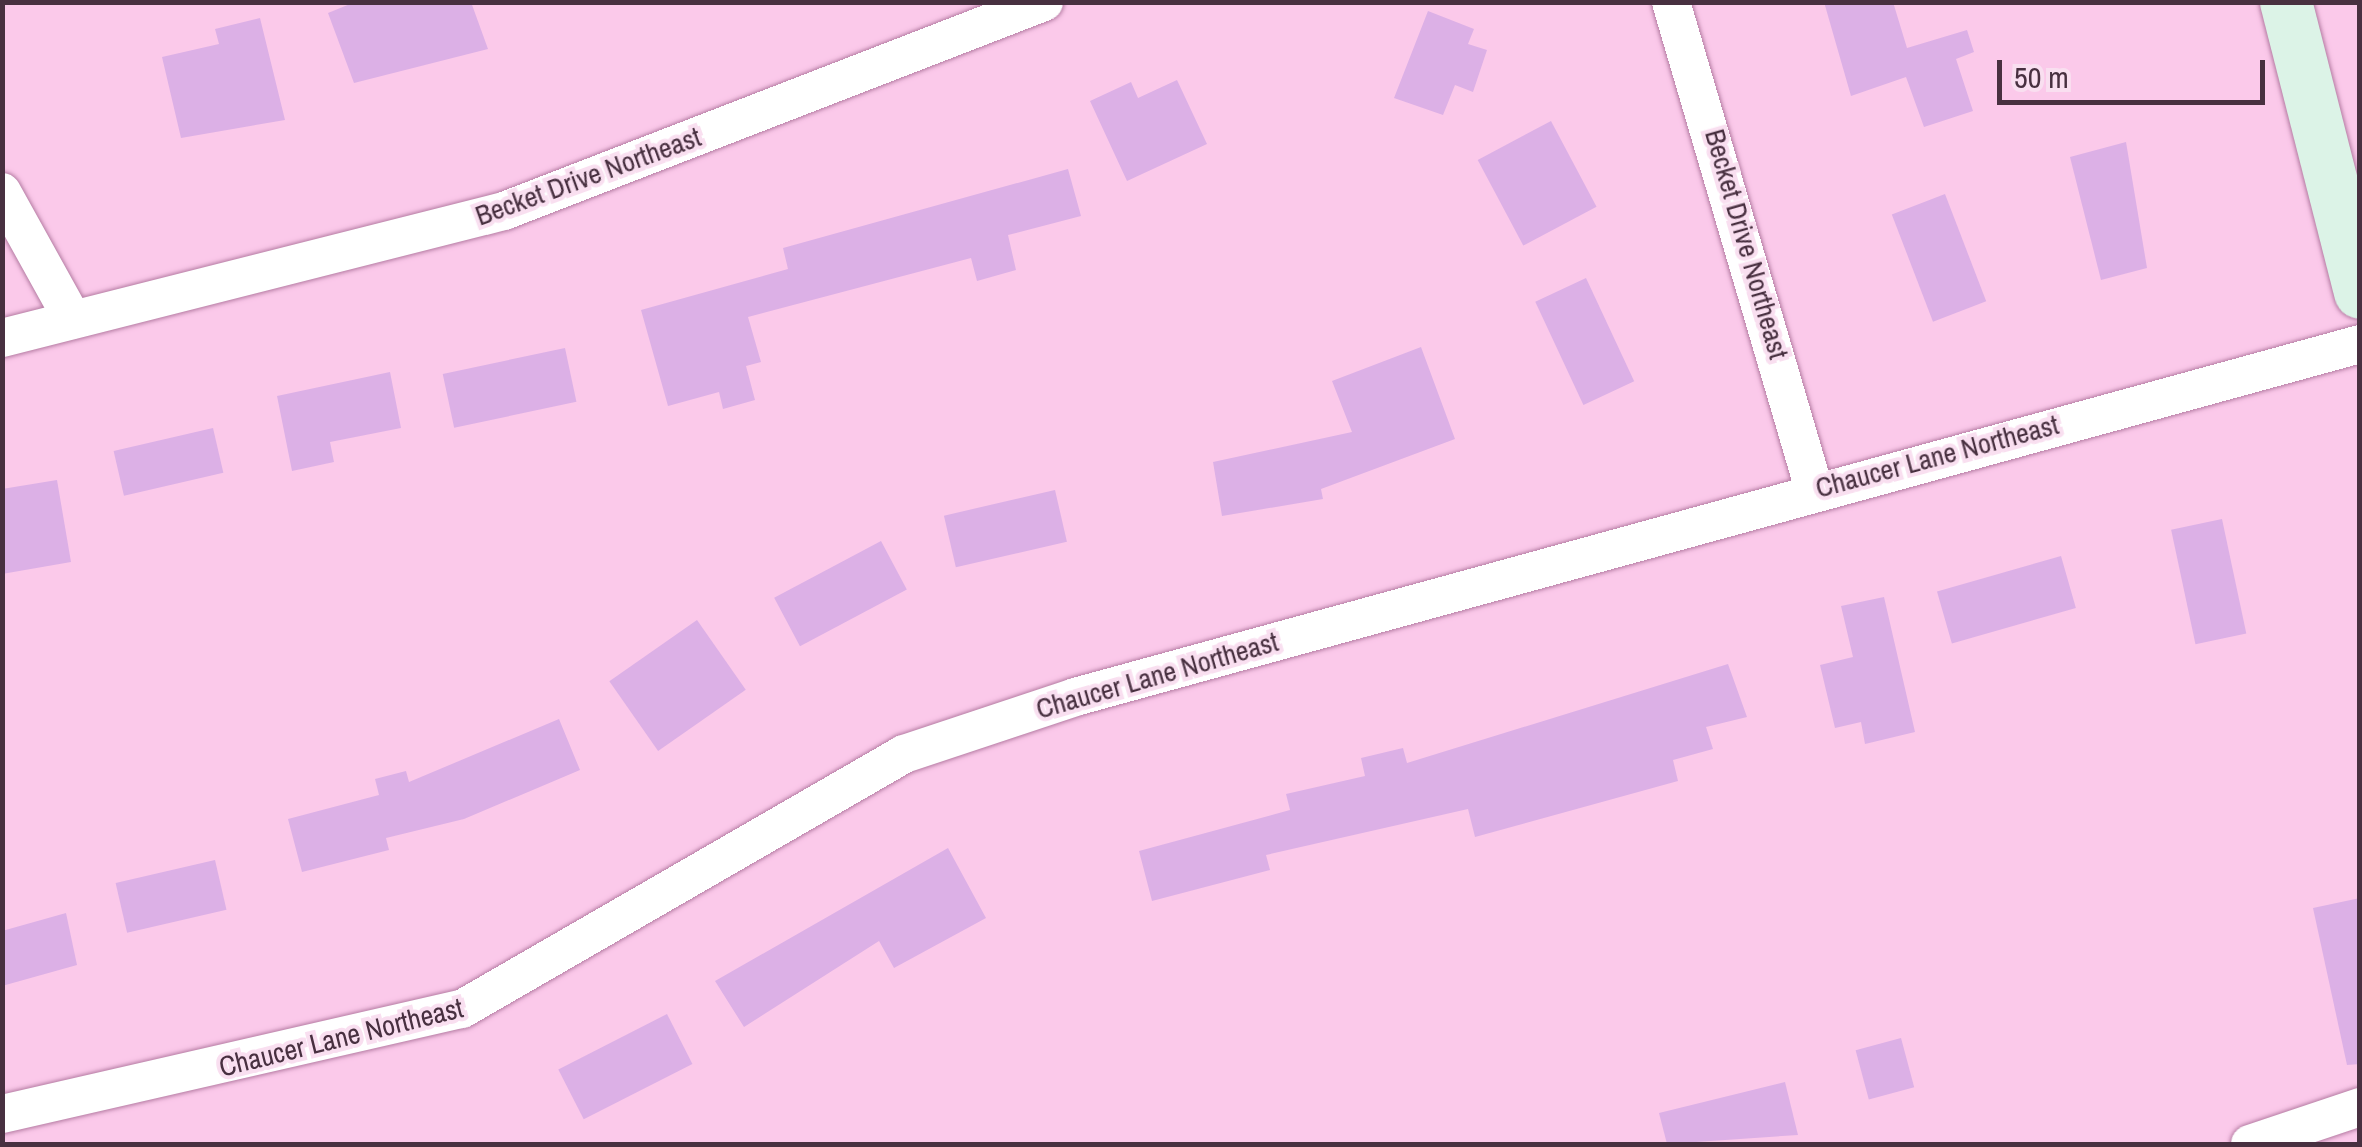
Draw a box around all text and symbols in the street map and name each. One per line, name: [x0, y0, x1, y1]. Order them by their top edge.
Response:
scale bar: [2002, 40, 2270, 102]
text: 50 m: [2014, 57, 2069, 97]
street label: Becket Drive Northeast: [471, 120, 705, 232]
street label: Becket Drive Northeast: [1698, 125, 1796, 363]
street label: Chaucer Lane Northeast: [1812, 407, 2062, 505]
street label: Chaucer Lane Northeast: [1032, 624, 1282, 726]
street label: Chaucer Lane Northeast: [216, 990, 466, 1084]

